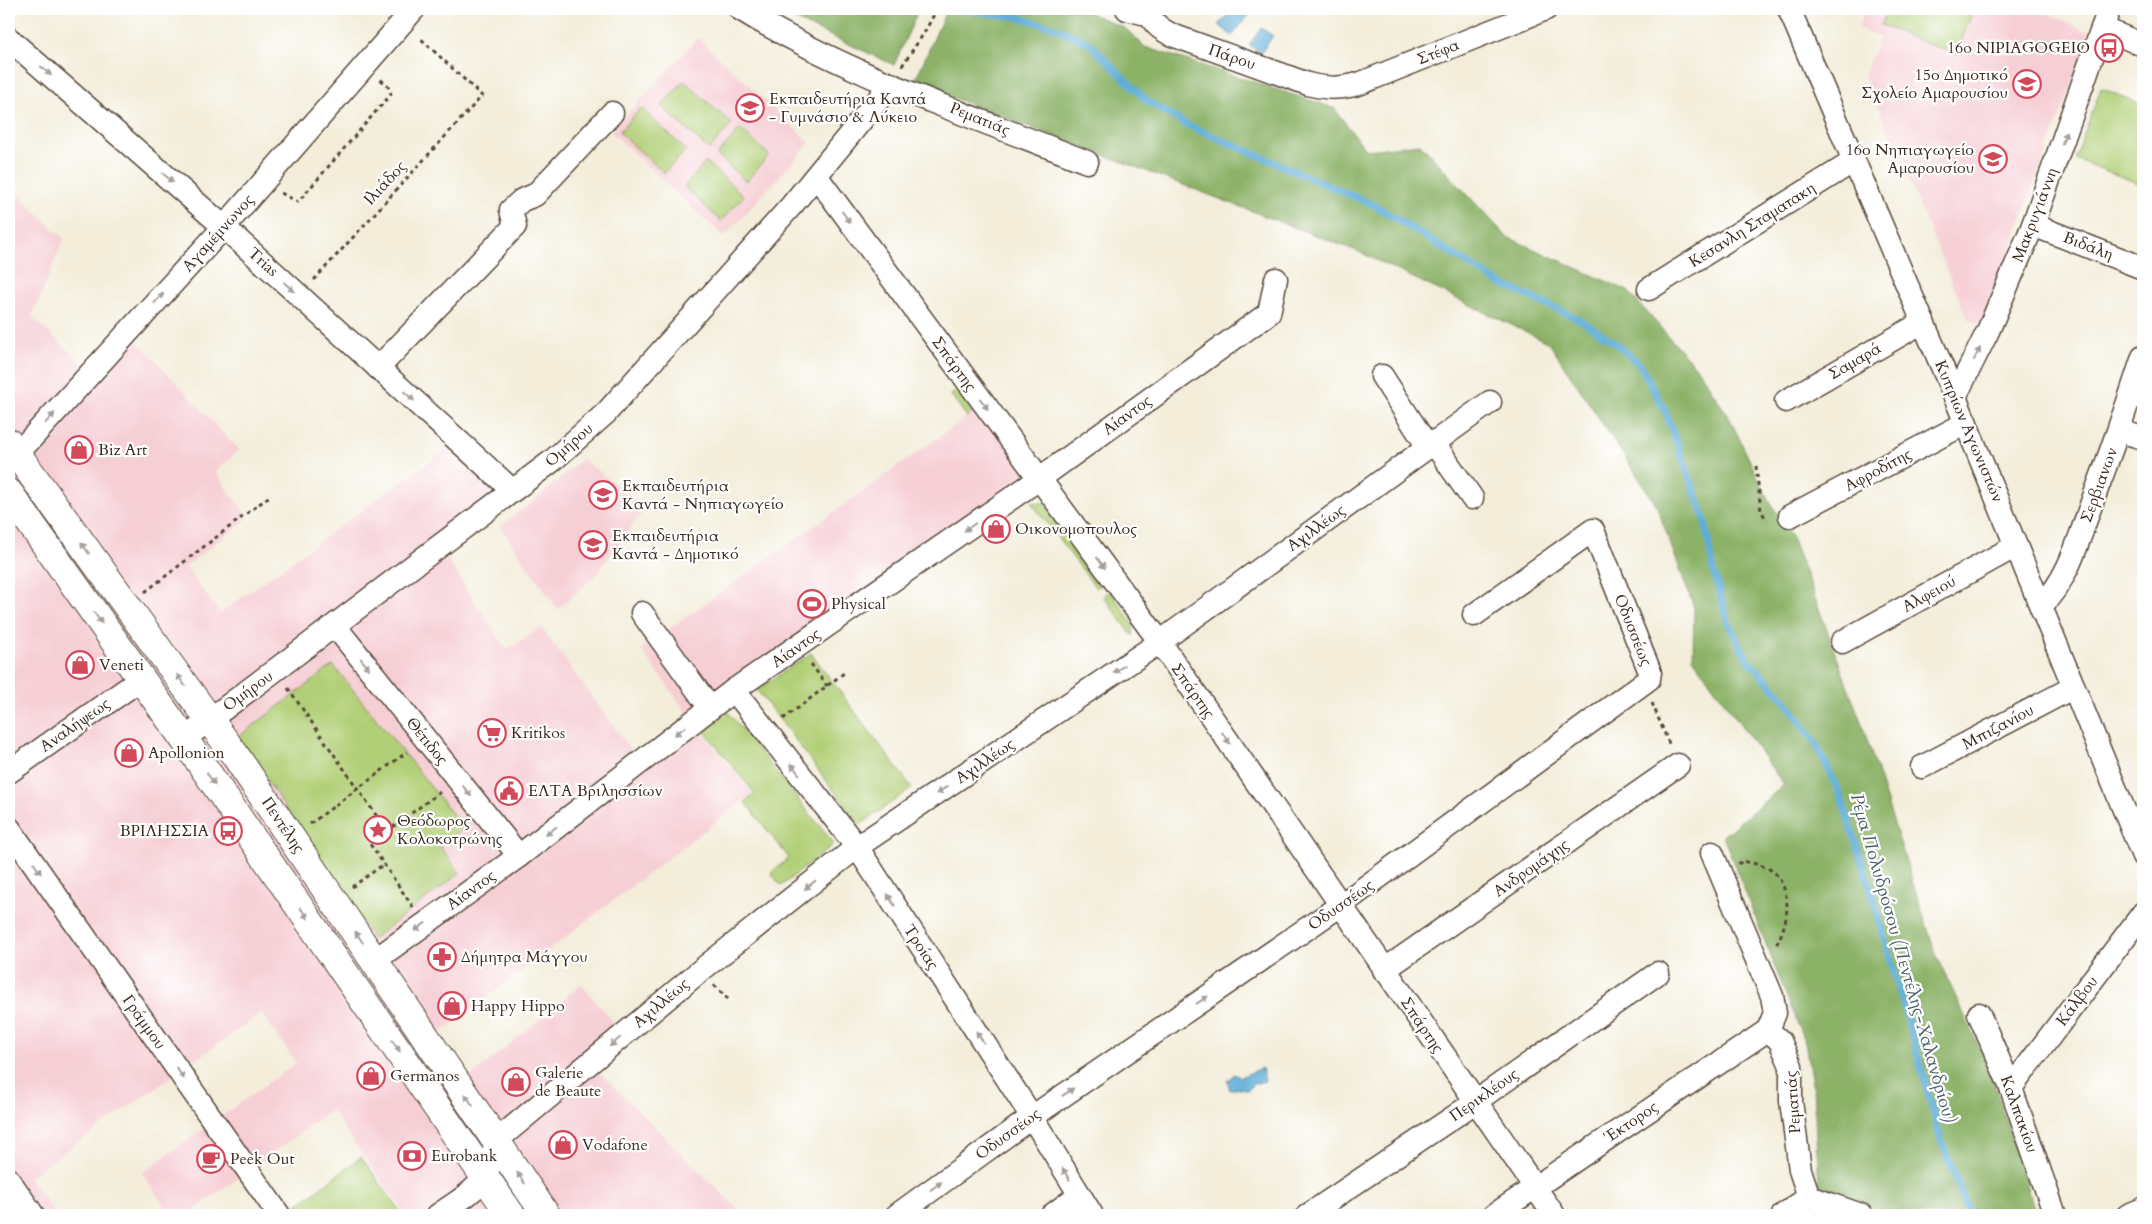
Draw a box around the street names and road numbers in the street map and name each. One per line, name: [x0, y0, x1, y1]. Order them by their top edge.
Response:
street label: Στέφα: [1414, 34, 1463, 70]
street label: Πάρου: [1205, 39, 1259, 75]
street label: Ρεματιάς: [947, 97, 1014, 141]
street label: Ιλιάδος: [359, 156, 411, 210]
street label: Μακρυγιάννη: [2007, 164, 2063, 266]
street label: Κεσανλη Σταματακη: [1684, 177, 1820, 273]
street label: Αγαμέμνωνος: [177, 189, 259, 277]
street label: Βιδάλη: [2060, 226, 2116, 266]
street label: Trias: [243, 242, 283, 282]
street label: Σπάρτης: [927, 332, 982, 396]
street label: Σαμαρά: [1824, 337, 1886, 385]
street label: Κυπρίων Αγωνιστών: [1929, 357, 2009, 505]
street label: Αίαντος: [1098, 390, 1156, 440]
street label: Ομήρου: [540, 418, 598, 472]
street label: Αφροδίτης: [1840, 443, 1916, 497]
street label: Σερβιανων: [2075, 444, 2123, 526]
street label: Αχιλλέως: [1282, 499, 1350, 557]
street label: Αλφειού: [1898, 570, 1960, 618]
street label: Οδυσσέως: [1609, 591, 1657, 669]
street label: Αίαντος: [767, 623, 825, 673]
street label: Σπάρτης: [1166, 659, 1220, 723]
street label: Ομήρου: [218, 665, 278, 717]
street label: Αναλήψεως: [35, 693, 115, 757]
street label: Μπιζανίου: [1958, 699, 2038, 755]
street label: Θέτιδος: [401, 712, 453, 770]
street label: Αχιλλέως: [951, 733, 1019, 789]
street label: Πεντέλης: [256, 793, 310, 858]
street label: Ανδρομάχης: [1489, 834, 1573, 902]
street label: Αίαντος: [442, 865, 500, 915]
street label: Οδυσσέως: [1304, 874, 1379, 936]
street label: Τροίας: [898, 920, 944, 974]
street label: Κάλβου: [2051, 971, 2103, 1031]
street label: Αχιλλέως: [628, 973, 694, 1033]
street label: Γράμμου: [117, 990, 171, 1054]
street label: Σπάρτης: [1395, 993, 1449, 1057]
street label: Περικλέους: [1445, 1063, 1523, 1127]
street label: Ρεματιάς: [1780, 1070, 1806, 1134]
street label: Καλπακίου: [1995, 1072, 2043, 1156]
street label: Έκτορος: [1599, 1096, 1662, 1149]
street label: Οδυσσέως: [971, 1103, 1045, 1165]

